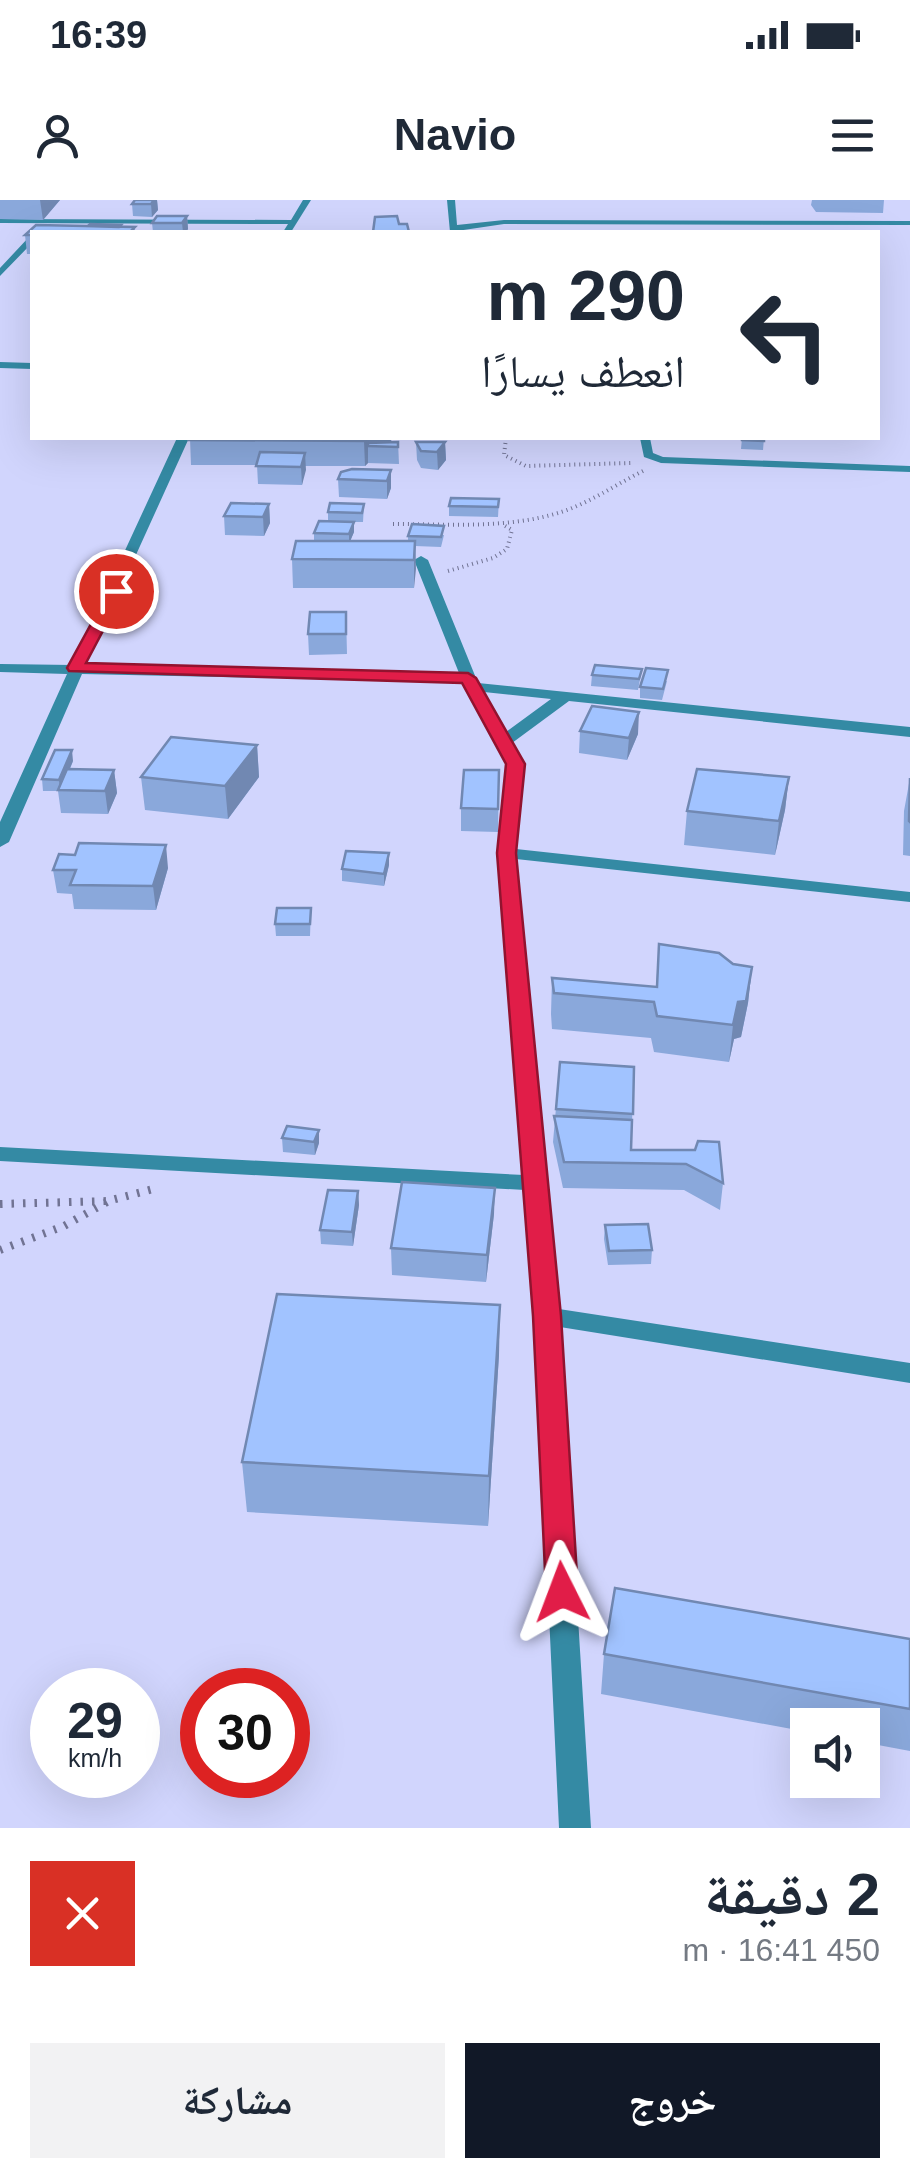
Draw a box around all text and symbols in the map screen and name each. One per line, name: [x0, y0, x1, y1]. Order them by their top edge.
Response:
text: 16:39: [50, 14, 147, 56]
icon: person: [30, 108, 85, 163]
icon: menu: [825, 108, 880, 163]
text: Navio: [394, 109, 516, 160]
text: 290 m: [487, 257, 685, 335]
icon: left: [720, 270, 850, 400]
text: انعطف يسارًا: [481, 346, 685, 397]
pin: [74, 549, 159, 634]
icon: arrive: [89, 564, 144, 619]
position arrow: [510, 1540, 614, 1644]
speed limit sign: 30: [180, 1668, 310, 1798]
text: 29: [67, 1693, 123, 1749]
map controls: [790, 1708, 880, 1798]
button: sound: [790, 1708, 880, 1798]
text: km/h: [68, 1744, 122, 1772]
button: close: [30, 1861, 135, 1966]
text: 2 دقيقة: [704, 1861, 880, 1928]
text: 450 m · 16:41: [683, 1932, 880, 1968]
button: مشاركة: [30, 2043, 445, 2158]
button: خروج: [465, 2043, 880, 2158]

